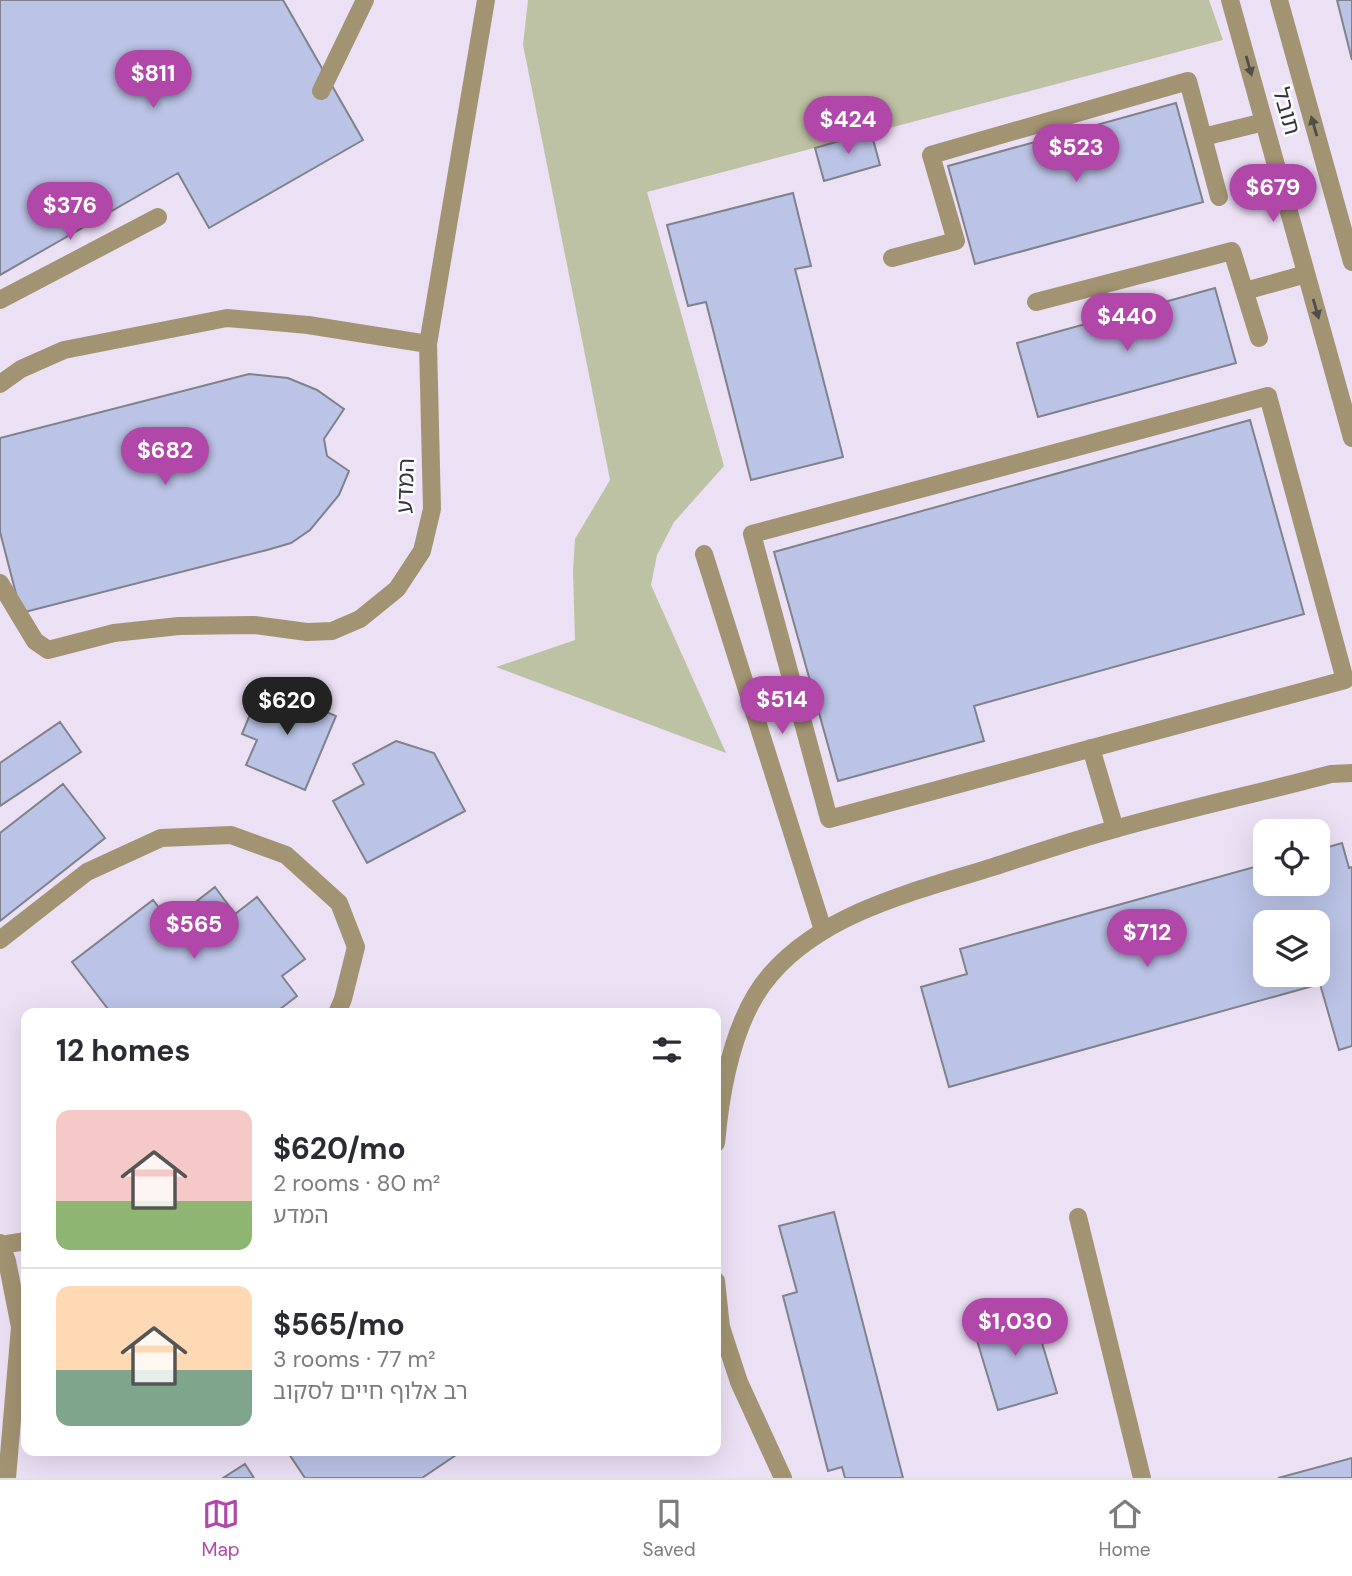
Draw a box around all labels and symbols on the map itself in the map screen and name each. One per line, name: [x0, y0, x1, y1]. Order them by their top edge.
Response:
pin: $811: [112, 50, 194, 110]
one-way arrow: [1244, 55, 1254, 76]
street label: תובל: [1266, 84, 1308, 138]
pin: $424: [807, 96, 889, 156]
one-way arrow: [1308, 114, 1319, 136]
pin: $523: [1035, 124, 1117, 184]
pin: $679: [1232, 164, 1314, 224]
pin: $376: [29, 182, 111, 242]
pin: $440: [1086, 294, 1168, 353]
one-way arrow: [1311, 298, 1322, 320]
pin: $682: [124, 428, 206, 487]
street label: המדע: [389, 458, 421, 514]
pin: $514: [741, 676, 823, 736]
pin: $620: [246, 678, 328, 737]
pin: $565: [153, 902, 235, 961]
pin: $712: [1106, 909, 1188, 969]
pin: $1,030: [958, 1298, 1072, 1358]

